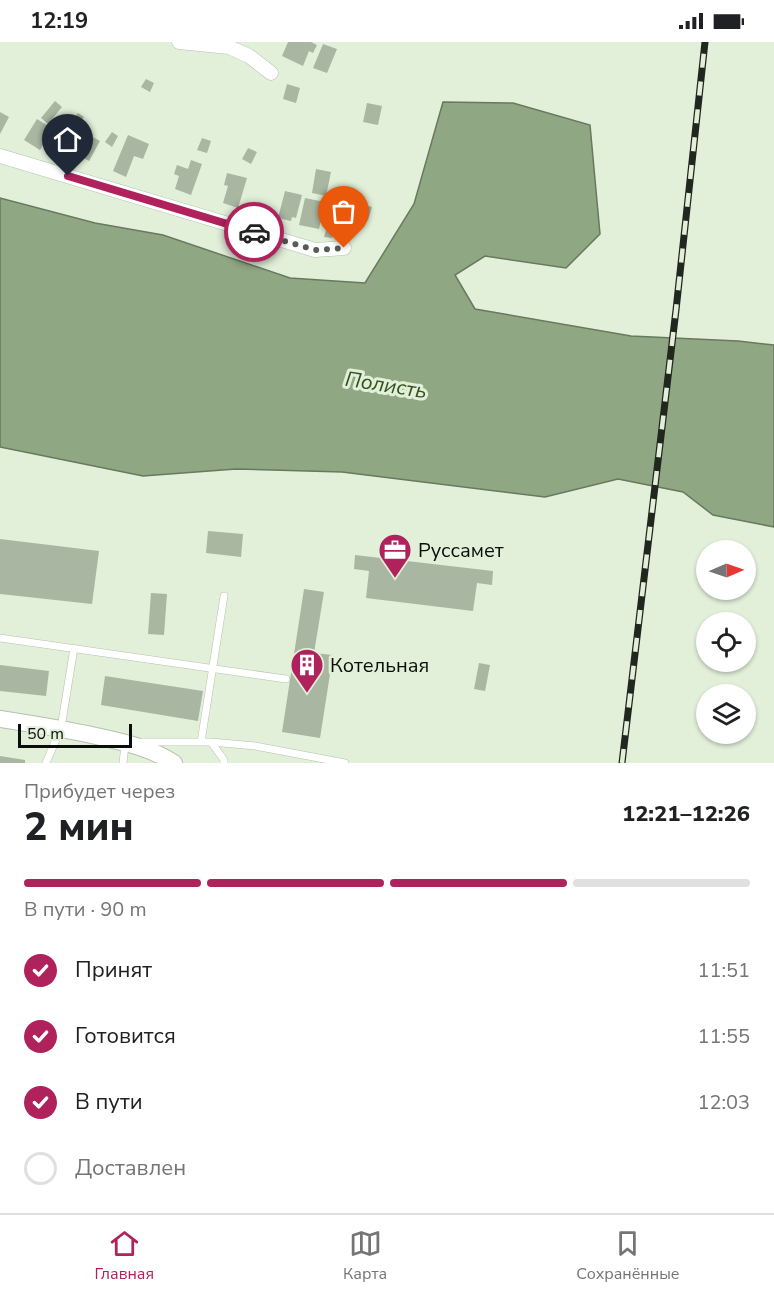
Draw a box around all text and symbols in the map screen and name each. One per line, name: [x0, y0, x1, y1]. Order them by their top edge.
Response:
text: 12:19: [30, 6, 88, 36]
pin: [42, 114, 93, 176]
icon: home: [51, 123, 84, 156]
pin: [318, 186, 369, 248]
icon: bag: [327, 195, 360, 228]
courier: [224, 202, 284, 262]
icon: car: [238, 216, 271, 249]
water label: Полисть: [343, 365, 429, 405]
office icon: Руссамет: [377, 532, 413, 579]
place label: Руссамет: [418, 537, 504, 564]
north arrow: [696, 540, 756, 600]
map controls: [696, 540, 756, 744]
button: locate: [696, 612, 756, 672]
building icon: Котельная: [289, 647, 325, 694]
place label: Котельная: [330, 652, 429, 679]
button: layers: [696, 684, 756, 744]
scale bar: [18, 721, 132, 748]
text: 50 m: [27, 723, 64, 745]
text: Прибудет через: [24, 778, 175, 805]
text: 12:21–12:26: [622, 799, 750, 829]
text: 2 мин: [24, 801, 134, 854]
text: В пути · 90 m: [24, 896, 147, 923]
icon: check: [24, 954, 57, 987]
text: Принят: [75, 955, 152, 985]
text: 11:51: [697, 957, 750, 984]
icon: check: [24, 1020, 57, 1053]
text: Готовится: [75, 1021, 176, 1051]
text: 11:55: [697, 1023, 750, 1050]
icon: check: [24, 1086, 57, 1119]
text: В пути: [75, 1087, 143, 1117]
text: 12:03: [697, 1089, 750, 1116]
text: Доставлен: [75, 1153, 186, 1183]
tab: Главная: [94, 1227, 154, 1285]
tab: Карта: [343, 1227, 387, 1285]
tab: Сохранённые: [576, 1227, 680, 1285]

